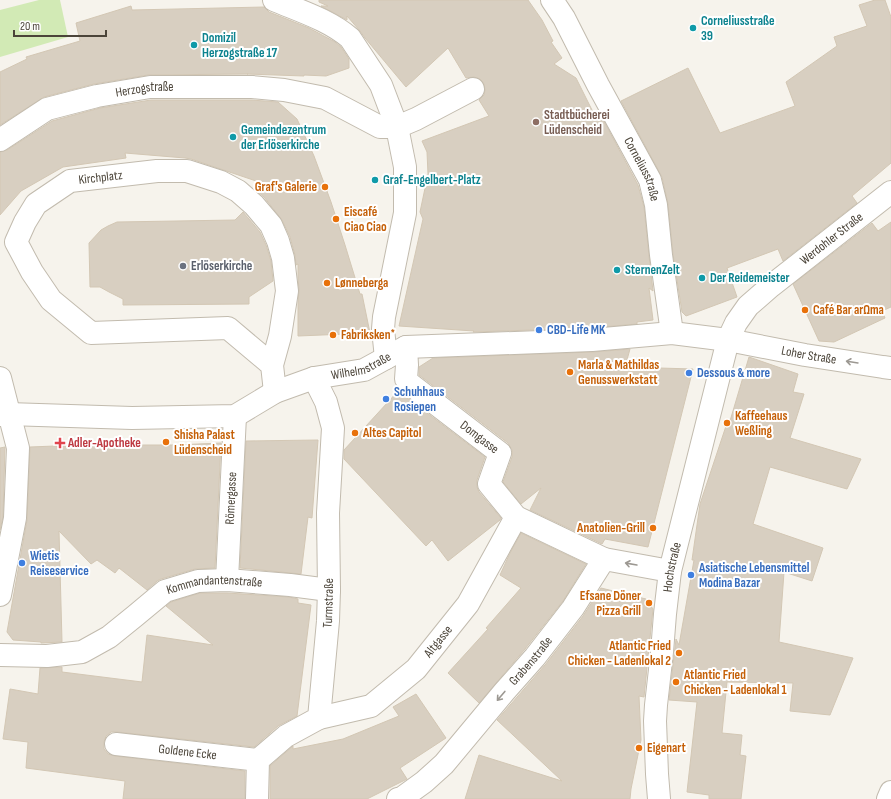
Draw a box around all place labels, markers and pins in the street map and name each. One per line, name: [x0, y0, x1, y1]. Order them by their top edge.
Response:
place label: Corneliusstraße 39: [701, 13, 775, 44]
marker: Corneliusstraße 39: [688, 23, 698, 33]
place label: Domizil Herzogstraße 17: [202, 30, 277, 61]
marker: Domizil Herzogstraße 17: [189, 40, 199, 50]
place label: Stadtbücherei Lüdenscheid: [544, 107, 610, 138]
marker: Stadtbücherei Lüdenscheid: [531, 117, 541, 127]
place label: Gemeindezentrum der Erlöserkirche: [241, 122, 326, 153]
marker: Gemeindezentrum der Erlöserkirche: [228, 132, 238, 142]
place label: Graf-Engelbert-Platz: [383, 172, 481, 188]
marker: Graf-Engelbert-Platz: [370, 175, 380, 185]
place label: Graf's Galerie: [255, 179, 317, 195]
marker: Graf's Galerie: [320, 182, 330, 192]
place label: Eiscafé Ciao Ciao: [344, 204, 387, 235]
marker: Eiscafé Ciao Ciao: [331, 214, 341, 224]
place label: Erlöserkirche: [191, 258, 253, 274]
marker: Erlöserkirche: [178, 261, 188, 271]
place label: SternenZelt: [625, 262, 681, 278]
marker: SternenZelt: [612, 265, 622, 275]
place label: Der Reidemeister: [710, 270, 790, 286]
marker: Der Reidemeister: [697, 273, 707, 283]
place label: Lønneberga: [335, 275, 388, 291]
marker: Lønneberga: [322, 278, 332, 288]
place label: Café Bar arΩma: [813, 302, 884, 318]
marker: Café Bar arΩma: [800, 305, 810, 315]
place label: CBD-Life MK: [547, 322, 606, 338]
marker: CBD-Life MK: [534, 325, 544, 335]
place label: Fabriksken*: [341, 327, 395, 343]
marker: Fabriksken*: [328, 330, 338, 340]
place label: Marla & Mathildas Genusswerkstatt: [578, 357, 659, 388]
place label: Dessous & more: [697, 365, 771, 381]
marker: Marla & Mathildas Genusswerkstatt: [565, 367, 575, 377]
marker: Dessous & more: [684, 368, 694, 378]
place label: Schuhhaus Rosiepen: [394, 384, 444, 415]
marker: Schuhhaus Rosiepen: [381, 394, 391, 404]
place label: Kaffeehaus Weßling: [735, 408, 787, 439]
marker: Kaffeehaus Weßling: [722, 418, 732, 428]
place label: Altes Capitol: [362, 425, 422, 441]
place label: Shisha Palast Lüdenscheid: [174, 427, 235, 458]
marker: Altes Capitol: [350, 428, 360, 438]
place label: Adler-Apotheke: [67, 435, 141, 451]
marker: Shisha Palast Lüdenscheid: [161, 437, 171, 447]
marker: Adler-Apotheke: [55, 438, 65, 448]
place label: Anatolien-Grill: [576, 520, 645, 536]
marker: Anatolien-Grill: [648, 523, 658, 533]
place label: Wietis Reiseservice: [30, 548, 89, 579]
marker: Wietis Reiseservice: [17, 558, 27, 568]
place label: Asiatische Lebensmittel Modina Bazar: [698, 560, 810, 591]
marker: Asiatische Lebensmittel Modina Bazar: [686, 570, 696, 580]
place label: Efsane Döner Pizza Grill: [580, 588, 641, 619]
marker: Efsane Döner Pizza Grill: [644, 598, 654, 608]
place label: Atlantic Fried Chicken - Ladenlokal 2: [568, 638, 671, 669]
marker: Atlantic Fried Chicken - Ladenlokal 2: [674, 648, 684, 658]
place label: Atlantic Fried Chicken - Ladenlokal 1: [683, 667, 787, 698]
marker: Atlantic Fried Chicken - Ladenlokal 1: [671, 677, 681, 687]
place label: Eigenart: [647, 740, 687, 756]
marker: Eigenart: [634, 743, 644, 753]

